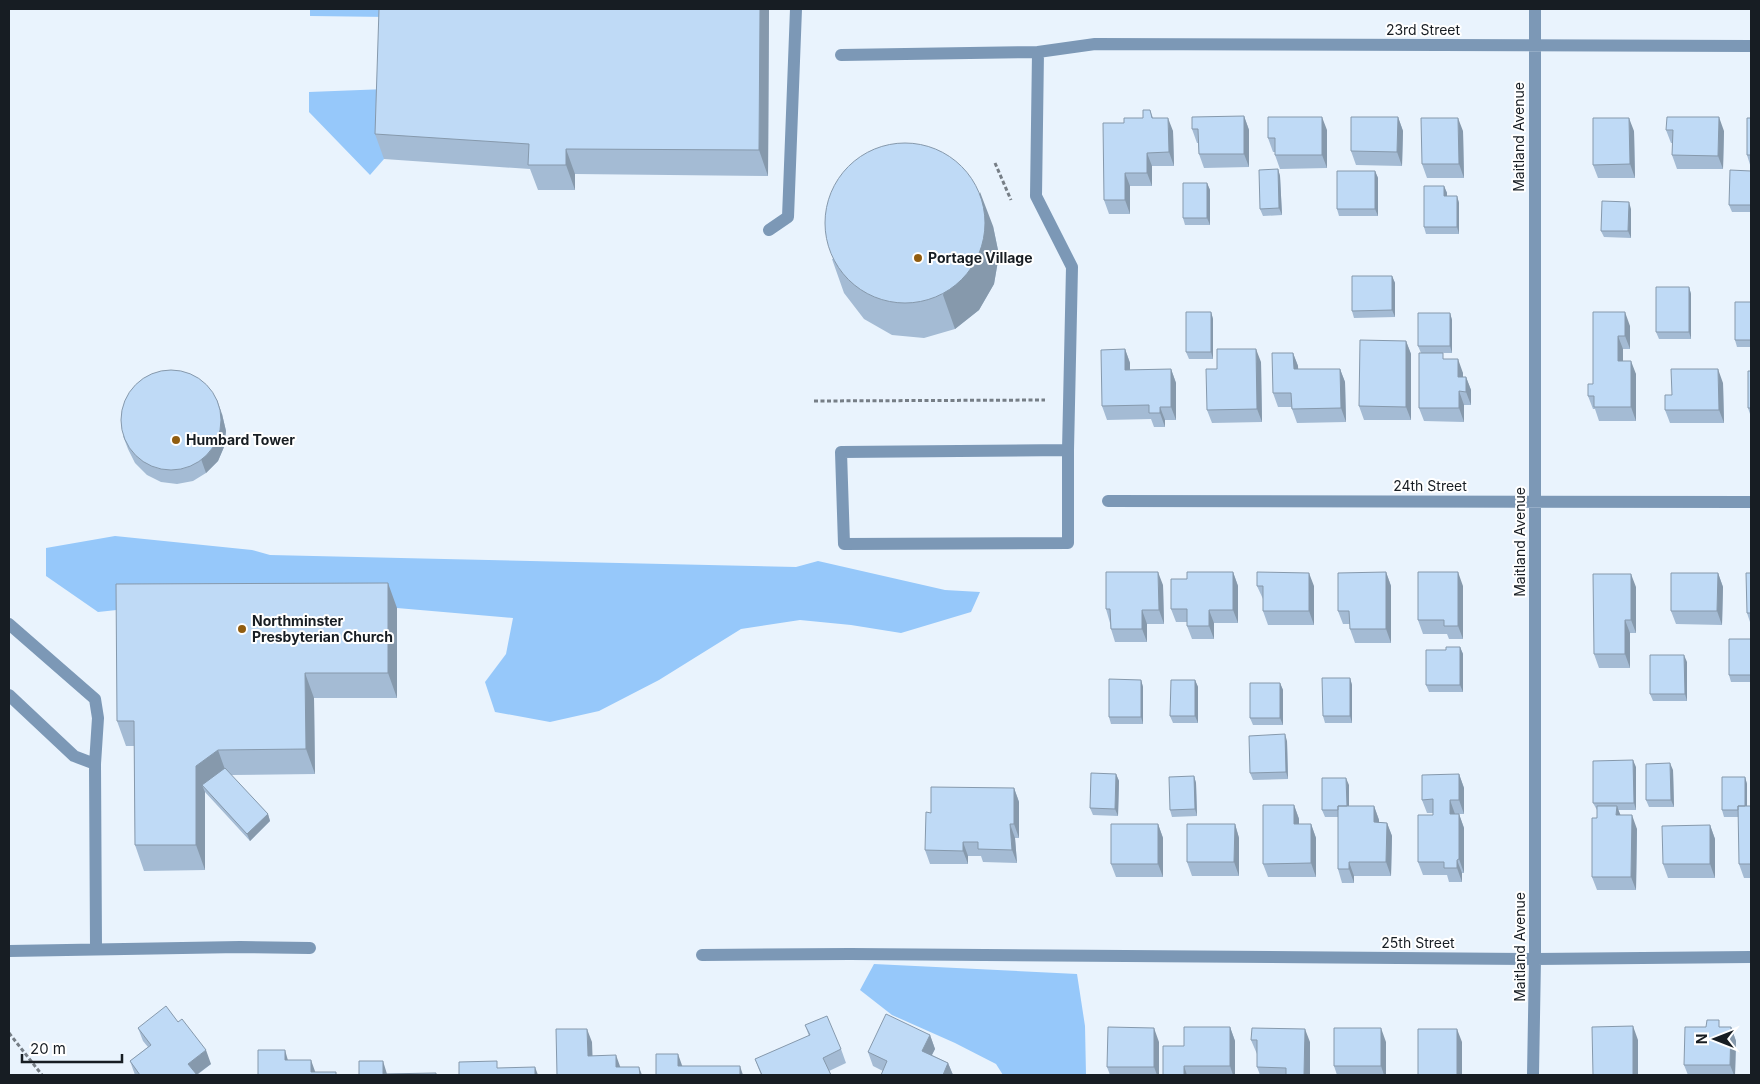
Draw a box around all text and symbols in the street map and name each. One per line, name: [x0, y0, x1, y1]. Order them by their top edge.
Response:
street label: 23rd Street: [1386, 21, 1461, 38]
street label: Maitland Avenue: [1510, 82, 1527, 192]
place label: Portage Village: [928, 249, 1033, 266]
marker: Portage Village: [912, 252, 924, 264]
place label: Humbard Tower: [186, 431, 295, 448]
marker: Humbard Tower: [170, 434, 182, 446]
street label: 24th Street: [1393, 477, 1467, 494]
street label: Maitland Avenue: [1511, 487, 1528, 597]
place label: Northminster Presbyterian Church: [252, 612, 393, 645]
marker: Northminster Presbyterian Church: [236, 623, 248, 635]
street label: Maitland Avenue: [1511, 892, 1528, 1002]
street label: 25th Street: [1381, 934, 1455, 951]
north arrow: [1690, 1014, 1740, 1064]
scale bar: [22, 1032, 122, 1064]
text: N: [1693, 1034, 1710, 1044]
text: 20 m: [30, 1039, 66, 1058]

